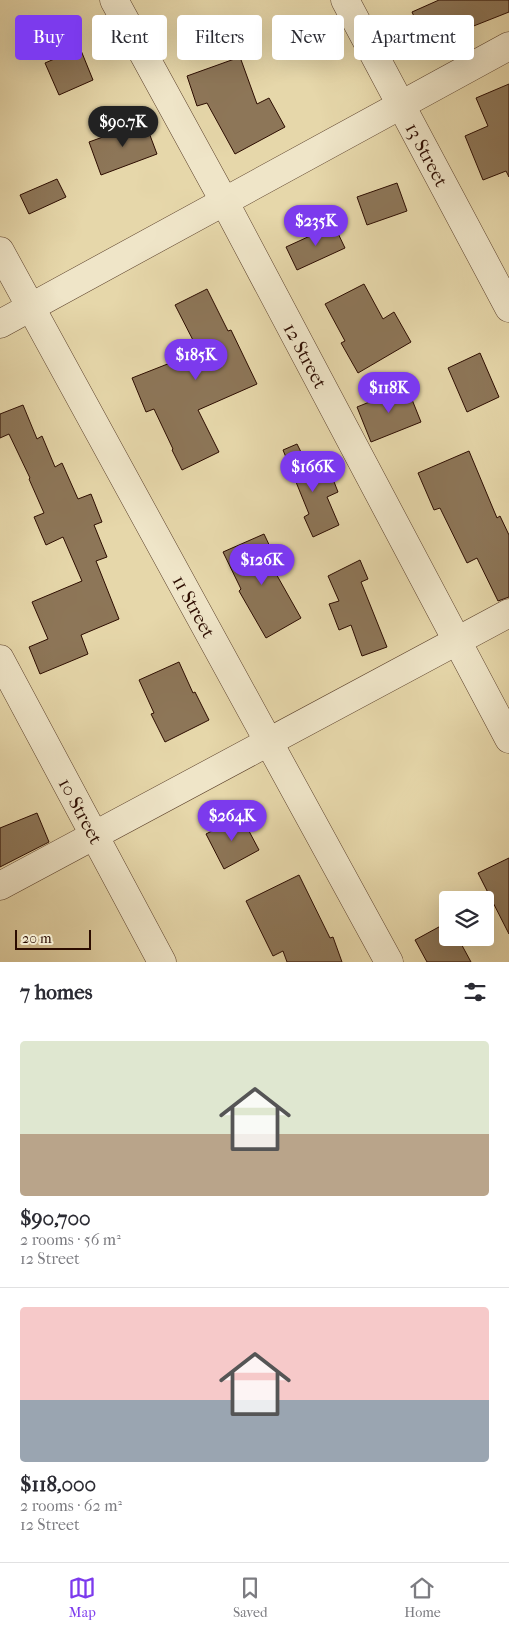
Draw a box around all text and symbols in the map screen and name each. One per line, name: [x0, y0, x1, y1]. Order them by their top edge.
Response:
chip: Buy: [15, 15, 82, 60]
chip: Rent: [92, 15, 167, 60]
chip: Filters: [177, 15, 262, 60]
chip: New: [272, 15, 344, 60]
chip: Apartment: [354, 15, 474, 60]
pin: $90.7K: [82, 106, 164, 148]
text: $90.7K: [99, 112, 147, 131]
street label: 13 Street: [400, 119, 452, 191]
pin: $235K: [281, 204, 351, 247]
text: $235K: [295, 211, 337, 230]
street label: 12 Street: [279, 320, 331, 393]
pin: $185K: [161, 338, 231, 381]
text: $185K: [175, 345, 217, 364]
pin: $118K: [354, 372, 424, 414]
text: $118K: [369, 378, 409, 397]
pin: $166K: [278, 450, 348, 493]
text: $166K: [291, 457, 335, 476]
pin: $126K: [227, 544, 297, 586]
text: $126K: [240, 550, 284, 569]
street label: 11 Street: [168, 572, 220, 642]
street label: 10 Street: [54, 774, 107, 848]
pin: $264K: [197, 800, 267, 842]
text: $264K: [209, 806, 255, 825]
map controls: [439, 891, 494, 946]
button: layers: [439, 891, 494, 946]
scale bar: [15, 927, 91, 950]
text: 20 m: [22, 930, 52, 947]
icon: filters: [461, 978, 489, 1006]
text: 7 homes: [20, 980, 92, 1004]
icon: home: [210, 1074, 300, 1164]
text: $90,700: [20, 1206, 91, 1230]
text: 2 rooms · 56 m²: [20, 1230, 121, 1249]
text: 12 Street: [20, 1249, 80, 1268]
icon: home: [210, 1339, 300, 1429]
text: $118,000: [20, 1472, 96, 1496]
text: 2 rooms · 62 m²: [20, 1496, 122, 1515]
text: 12 Street: [20, 1515, 80, 1534]
tab: Map: [68, 1574, 96, 1621]
tab: Saved: [233, 1574, 268, 1621]
tab: Home: [404, 1574, 441, 1621]

